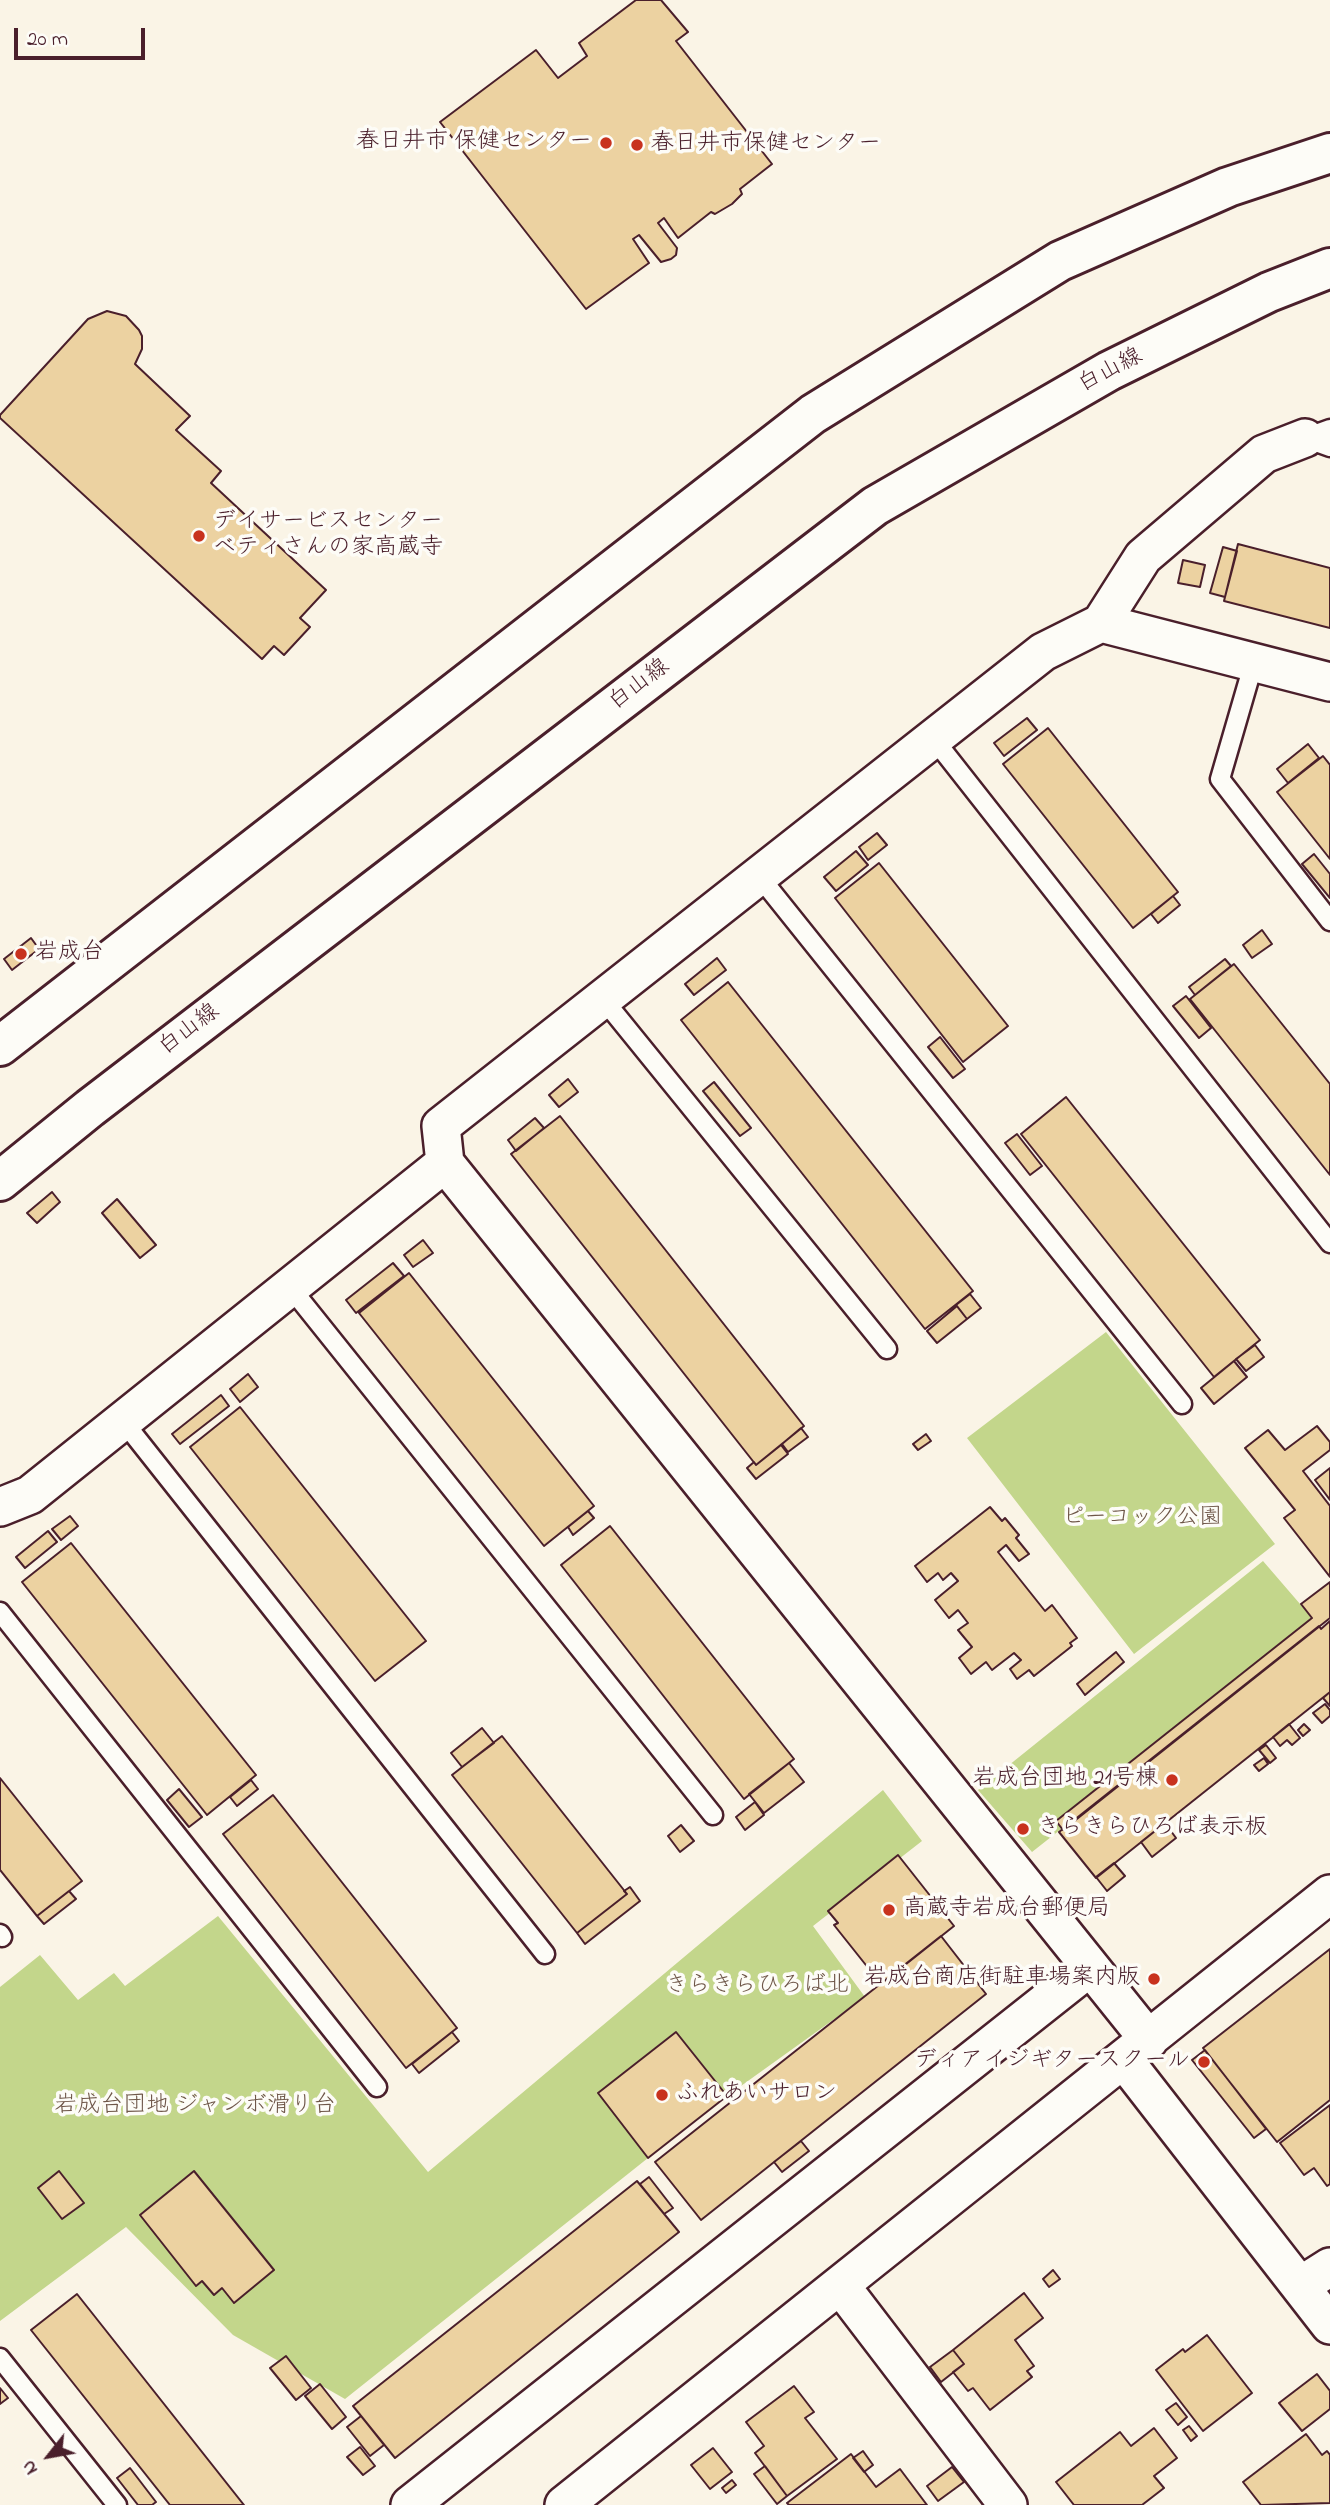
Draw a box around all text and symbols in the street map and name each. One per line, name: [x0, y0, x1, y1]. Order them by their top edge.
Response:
scale bar: [18, 14, 149, 58]
text: 20 m: [27, 25, 68, 55]
place label: 春日井市 保健センター: [356, 129, 592, 157]
place label: 春日井市保健センター: [651, 131, 881, 159]
marker: 春日井市 保健センター: [598, 135, 614, 151]
marker: 春日井市保健センター: [629, 137, 645, 153]
street label: 白山線: [1074, 344, 1148, 400]
place label: デイサービスセンター ベティさんの家高蔵寺: [213, 509, 443, 563]
marker: デイサービスセンター ベティさんの家高蔵寺: [191, 528, 207, 544]
street label: 白山線: [604, 654, 676, 718]
place label: 岩成台: [35, 940, 104, 968]
marker: 岩成台: [13, 946, 29, 962]
street label: 白山線: [154, 999, 226, 1063]
park label: ピーコック公園: [1062, 1505, 1222, 1533]
place label: 岩成台団地 21号棟: [973, 1766, 1158, 1794]
marker: 岩成台団地 21号棟: [1164, 1772, 1180, 1788]
place label: きらきらひろば表示板: [1037, 1815, 1267, 1843]
marker: きらきらひろば表示板: [1015, 1821, 1031, 1837]
place label: 高蔵寺岩成台郵便局: [903, 1896, 1110, 1924]
marker: 高蔵寺岩成台郵便局: [881, 1902, 897, 1918]
place label: 岩成台商店街駐車場案内版: [864, 1965, 1140, 1993]
marker: 岩成台商店街駐車場案内版: [1146, 1971, 1162, 1987]
park label: きらきらひろば北: [665, 1973, 849, 2001]
place label: ディアイジギタースクール: [914, 2048, 1190, 2076]
marker: ディアイジギタースクール: [1196, 2054, 1212, 2070]
place label: ふれあいサロン: [676, 2081, 837, 2109]
marker: ふれあいサロン: [654, 2087, 670, 2103]
park label: 岩成台団地 ジャンボ滑り台: [54, 2093, 336, 2121]
north arrow: [14, 2421, 84, 2491]
text: N: [16, 2455, 45, 2480]

